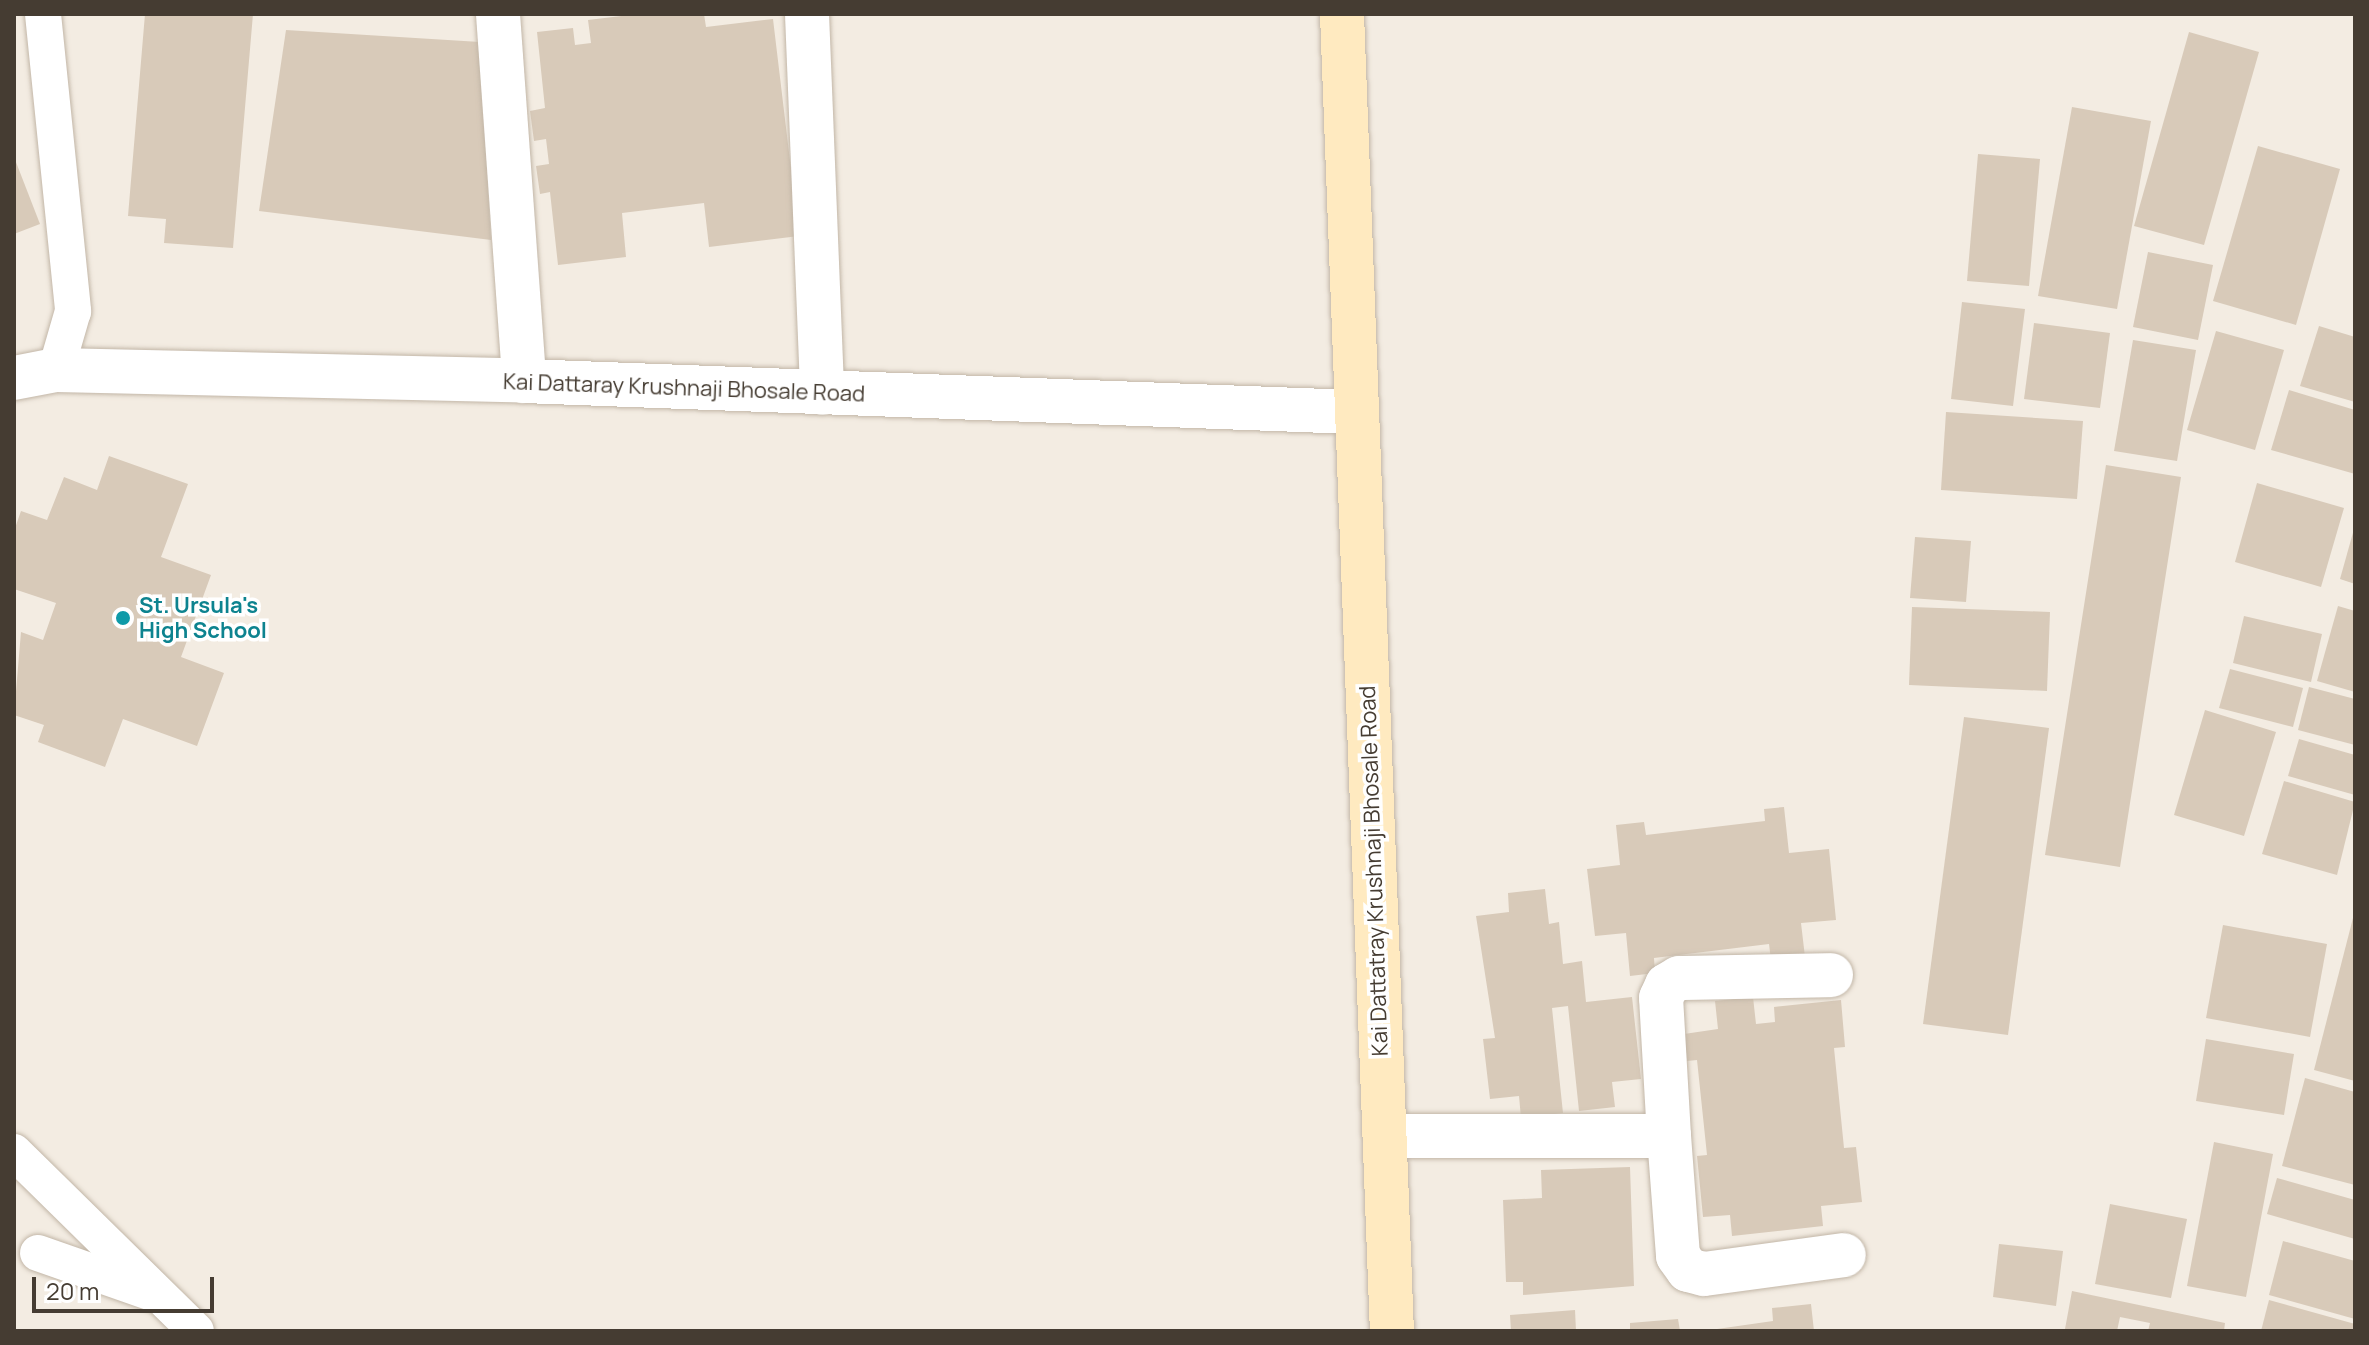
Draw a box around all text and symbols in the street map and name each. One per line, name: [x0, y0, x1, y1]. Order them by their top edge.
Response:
street label: Kai Dattaray Krushnaji Bhosale Road: [503, 368, 865, 408]
place label: St. Ursula's High School: [139, 592, 267, 644]
marker: St. Ursula's High School: [114, 609, 132, 627]
street label: Kai Dattatray Krushnaji Bhosale Road: [1354, 685, 1394, 1057]
scale bar: [36, 1261, 218, 1311]
text: 20 m: [46, 1274, 99, 1307]

